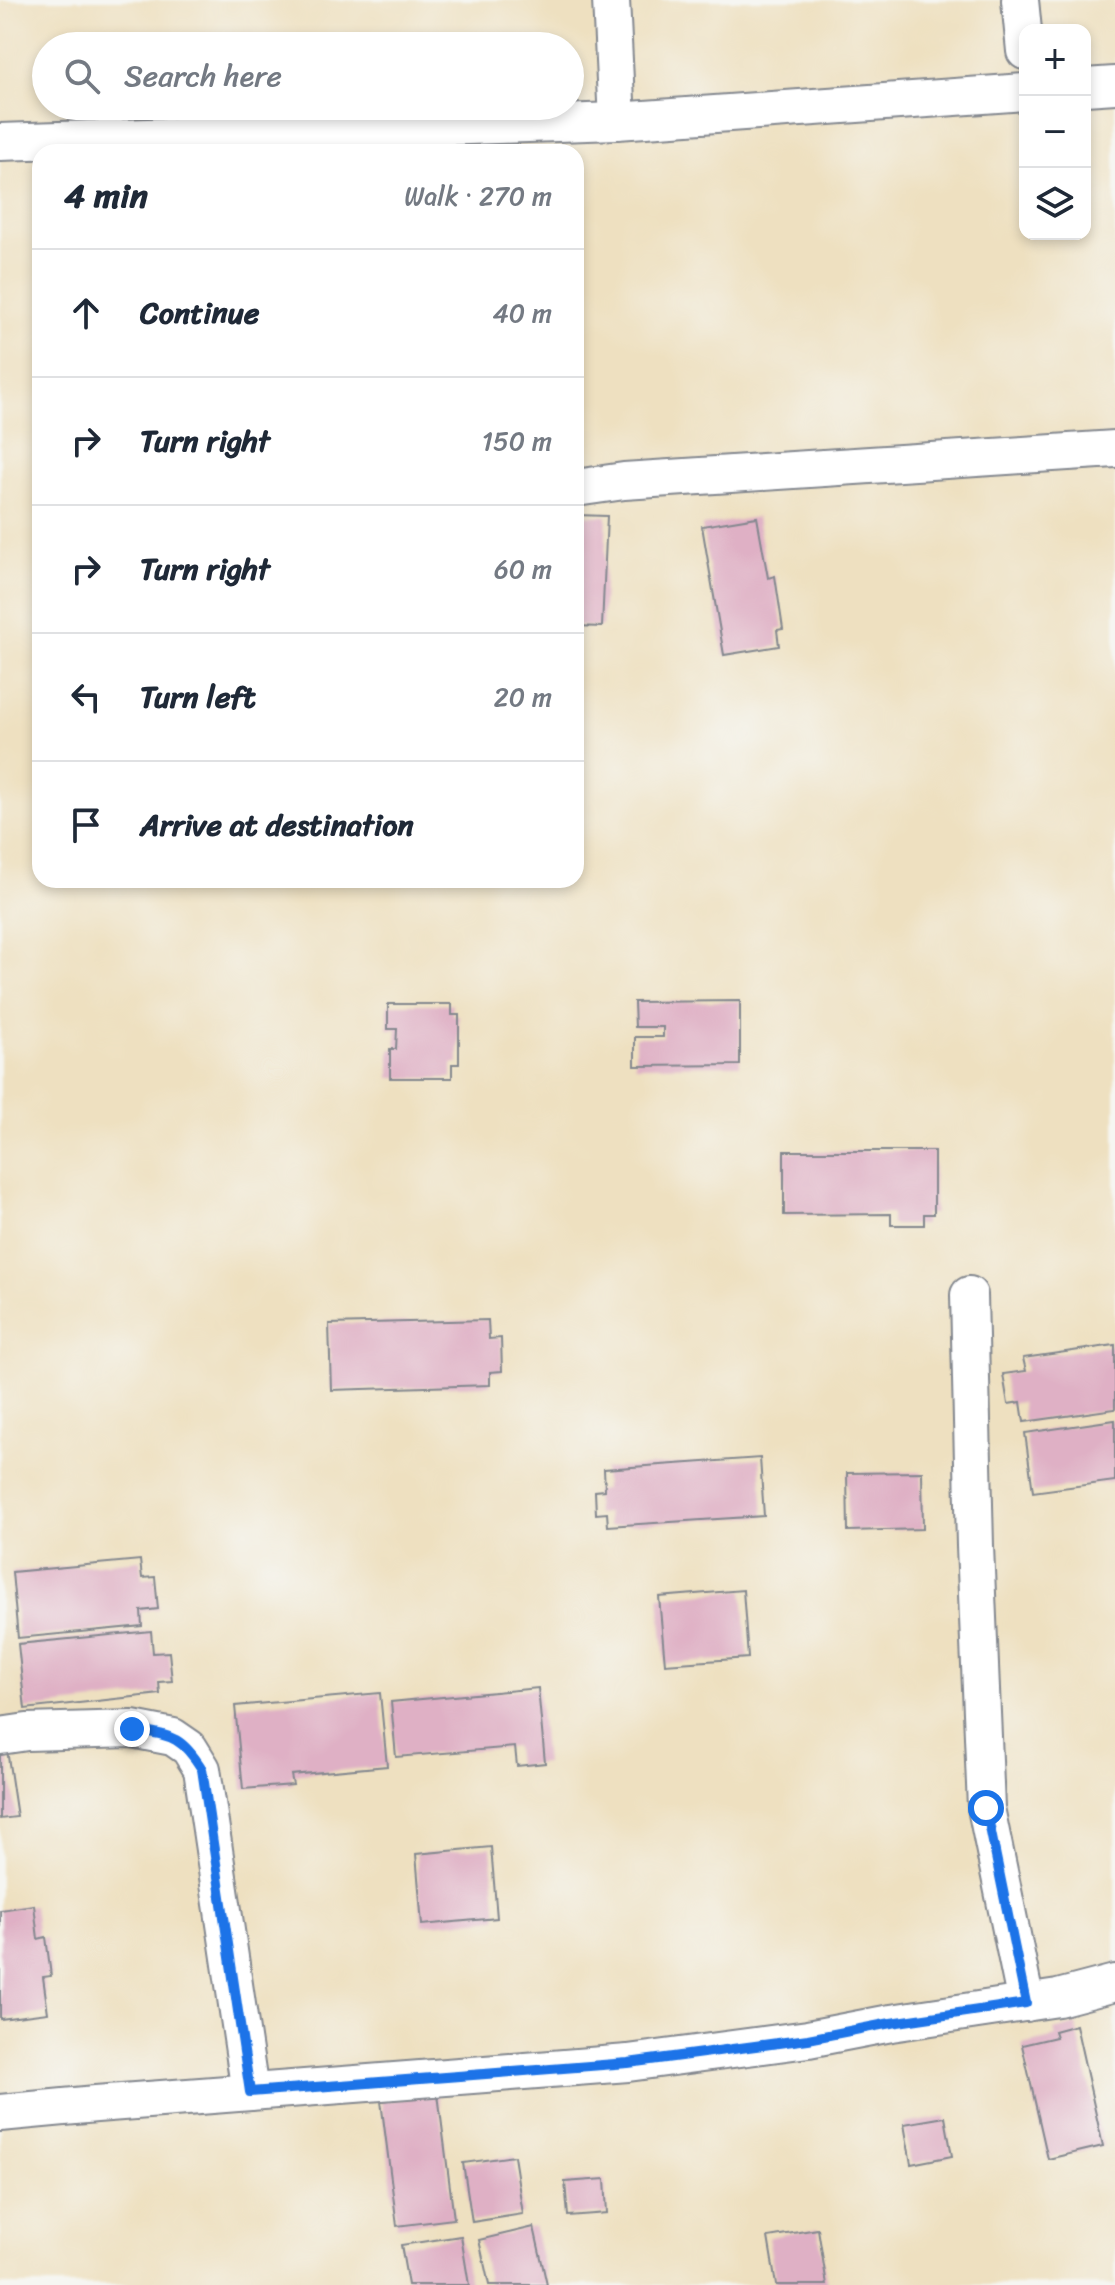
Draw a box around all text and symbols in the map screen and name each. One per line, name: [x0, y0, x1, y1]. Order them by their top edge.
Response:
map controls: [1019, 24, 1091, 240]
button: +: [1019, 24, 1091, 96]
search box: [32, 32, 584, 120]
text: Search here: [124, 49, 282, 103]
icon: search: [60, 54, 104, 98]
button: −: [1019, 96, 1091, 168]
text: 4 min: [64, 166, 148, 226]
button: layers: [1019, 168, 1091, 240]
text: Walk · 270 m: [404, 173, 552, 219]
text: Continue: [140, 286, 259, 340]
text: 40 m: [493, 290, 552, 336]
icon: ahead: [64, 291, 108, 335]
text: Turn right: [140, 414, 270, 468]
text: 150 m: [482, 418, 552, 464]
icon: right: [64, 419, 108, 463]
text: Turn right: [140, 542, 270, 596]
text: 60 m: [494, 546, 552, 592]
icon: right: [64, 547, 108, 591]
text: Turn left: [140, 670, 256, 724]
text: 20 m: [494, 674, 552, 720]
icon: left: [64, 675, 108, 719]
text: Arrive at destination: [140, 798, 414, 852]
icon: arrive: [64, 803, 108, 847]
route end: [114, 1711, 150, 1747]
route start: [968, 1790, 1004, 1826]

